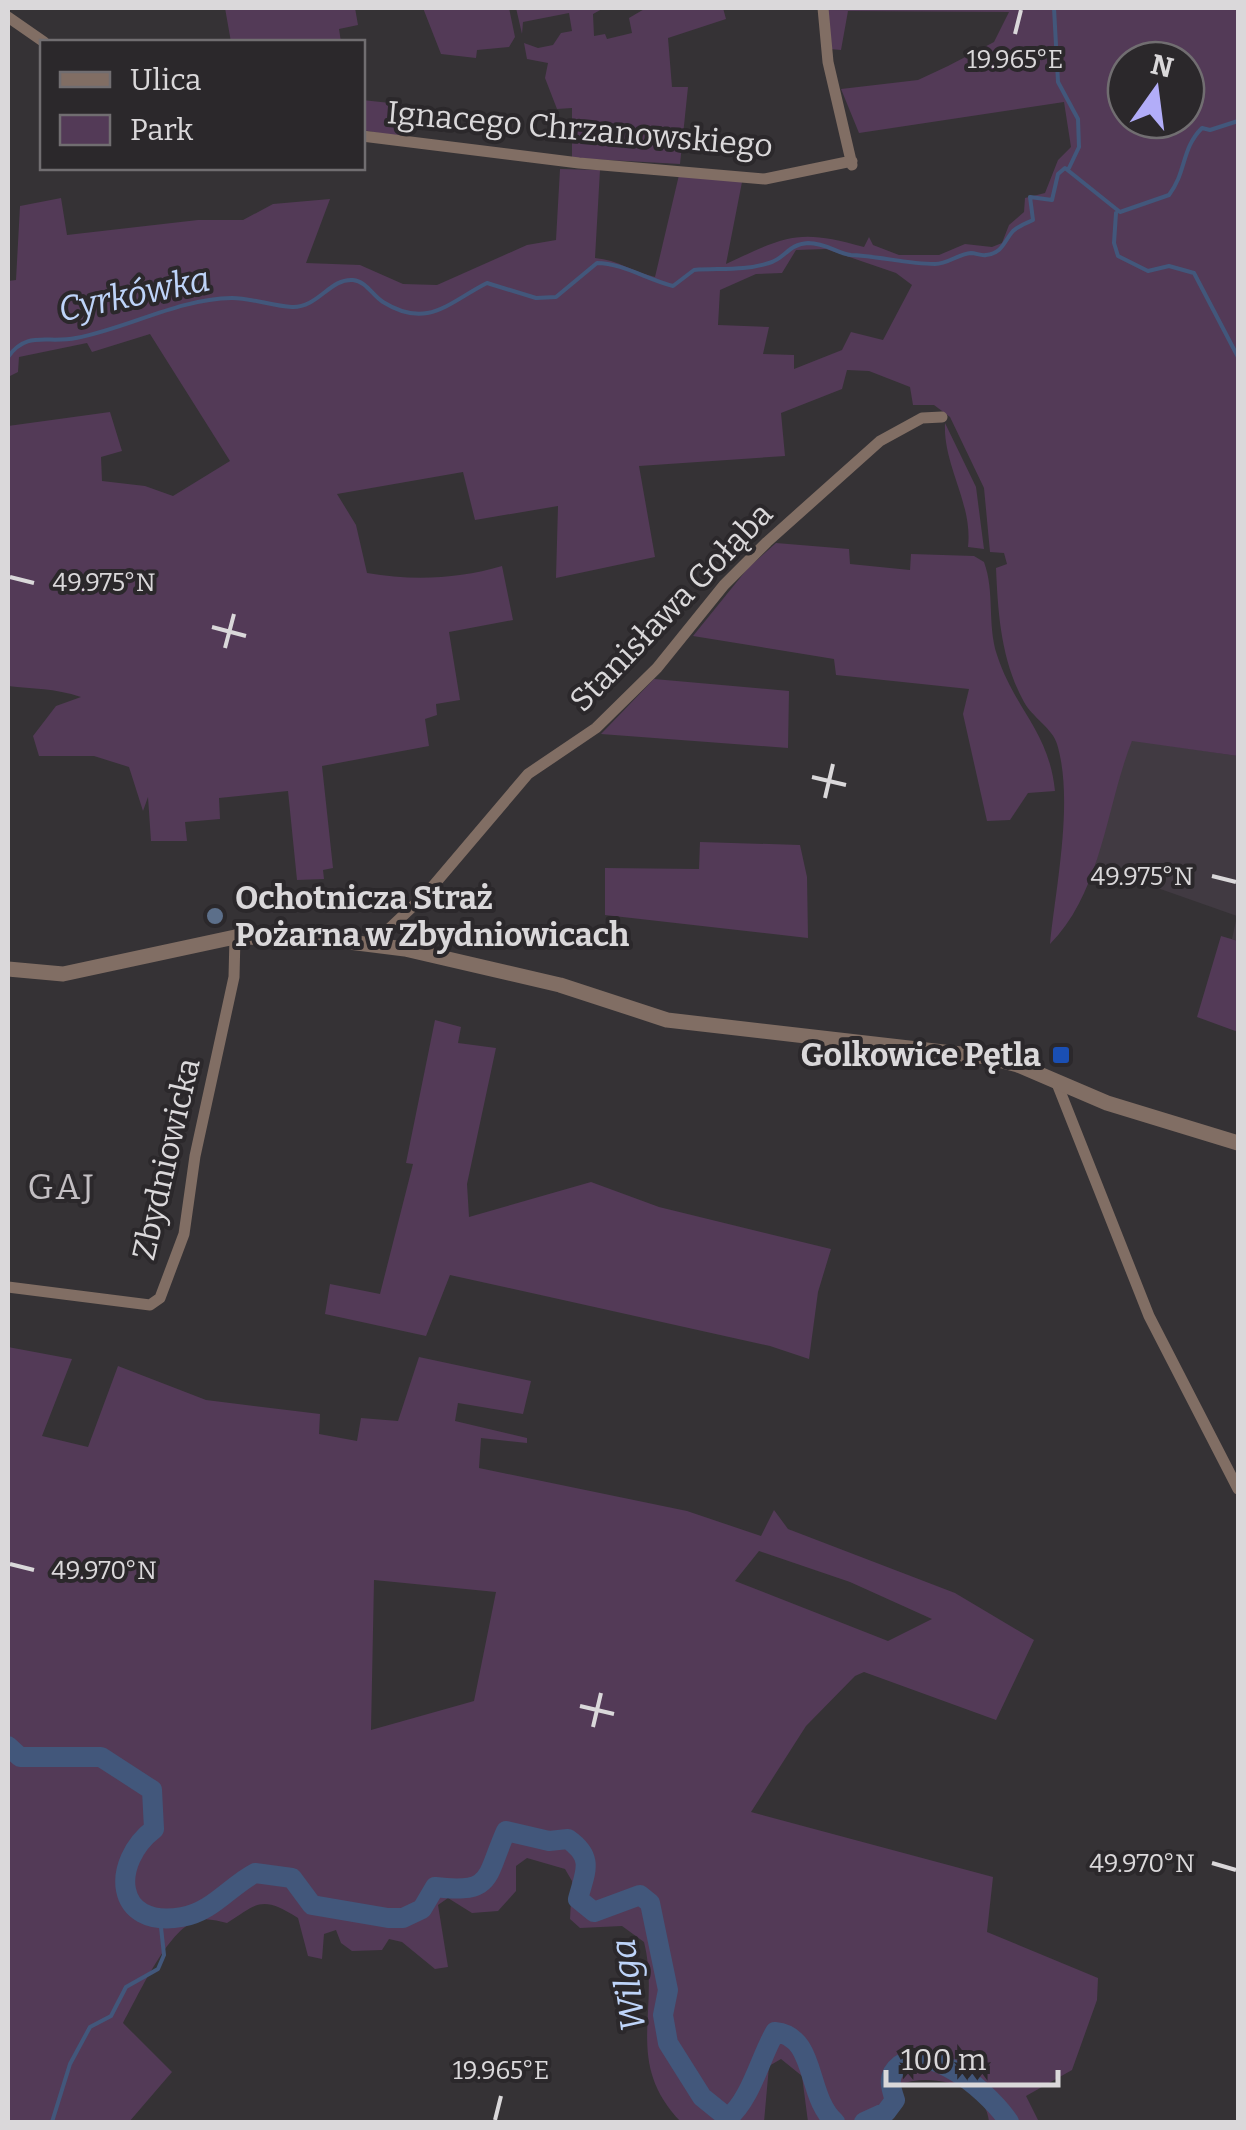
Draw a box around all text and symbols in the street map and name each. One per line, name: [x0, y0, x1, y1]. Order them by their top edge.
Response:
legend: [40, 40, 365, 170]
north arrow: [1106, 40, 1206, 140]
text: 19.965°E: [967, 45, 1063, 75]
text: N: [1147, 48, 1176, 85]
text: Ulica: [130, 62, 201, 98]
street label: Ignacego Chrzanowskiego: [386, 93, 774, 165]
text: Park: [130, 112, 193, 148]
water label: Cyrkówka: [54, 257, 214, 331]
street label: Stanisława Gołąba: [562, 495, 780, 719]
text: 49.975°N: [53, 568, 155, 598]
text: 49.975°N: [1091, 862, 1193, 892]
place label: Ochotnicza Straż Pożarna w Zbydniowicach: [235, 879, 629, 954]
marker: Ochotnicza Straż Pożarna w Zbydniowicach: [204, 905, 226, 927]
place label: Golkowice Pętla: [800, 1036, 1041, 1074]
marker: Golkowice Pętla: [1050, 1044, 1072, 1066]
street label: Zbydniowicka: [124, 1054, 208, 1264]
district label: GAJ: [28, 1166, 96, 1208]
text: 49.970°N: [51, 1556, 157, 1586]
text: 49.970°N: [1089, 1849, 1195, 1879]
water label: Wilga: [601, 1936, 655, 2034]
scale bar: [886, 2025, 1058, 2087]
text: 100 m: [901, 2042, 987, 2078]
text: 19.965°E: [453, 2056, 549, 2086]

